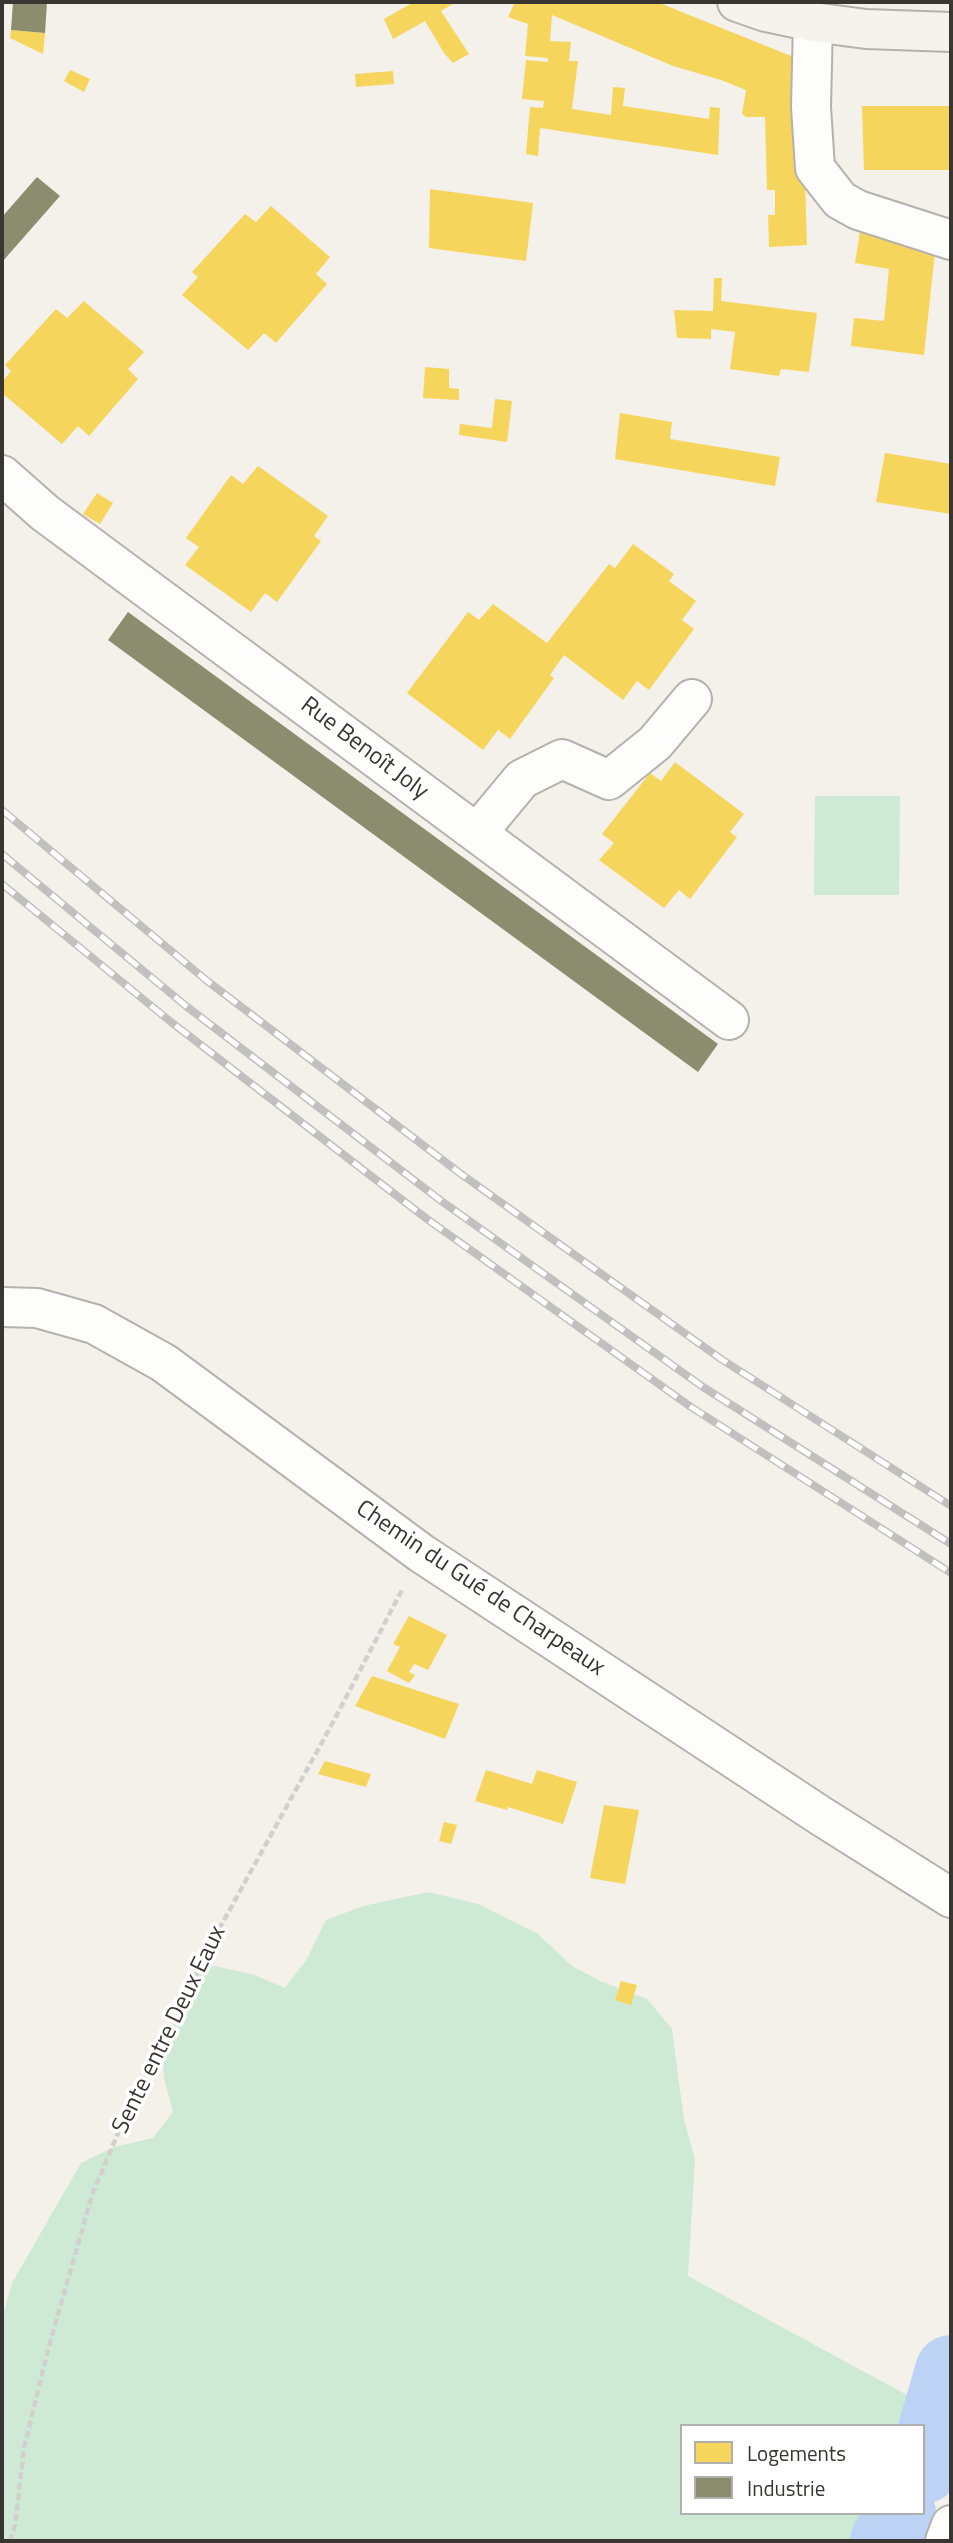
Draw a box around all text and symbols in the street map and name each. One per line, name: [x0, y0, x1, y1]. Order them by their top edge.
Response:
street label: Rue Benoît Joly: [294, 691, 434, 807]
street label: Chemin du Gué de Charpeaux: [350, 1495, 610, 1683]
street label: Sente entre Deux Eaux: [107, 1921, 233, 2139]
legend: [680, 2424, 925, 2515]
text: Logements: [747, 2437, 846, 2469]
text: Industrie: [747, 2472, 825, 2504]

